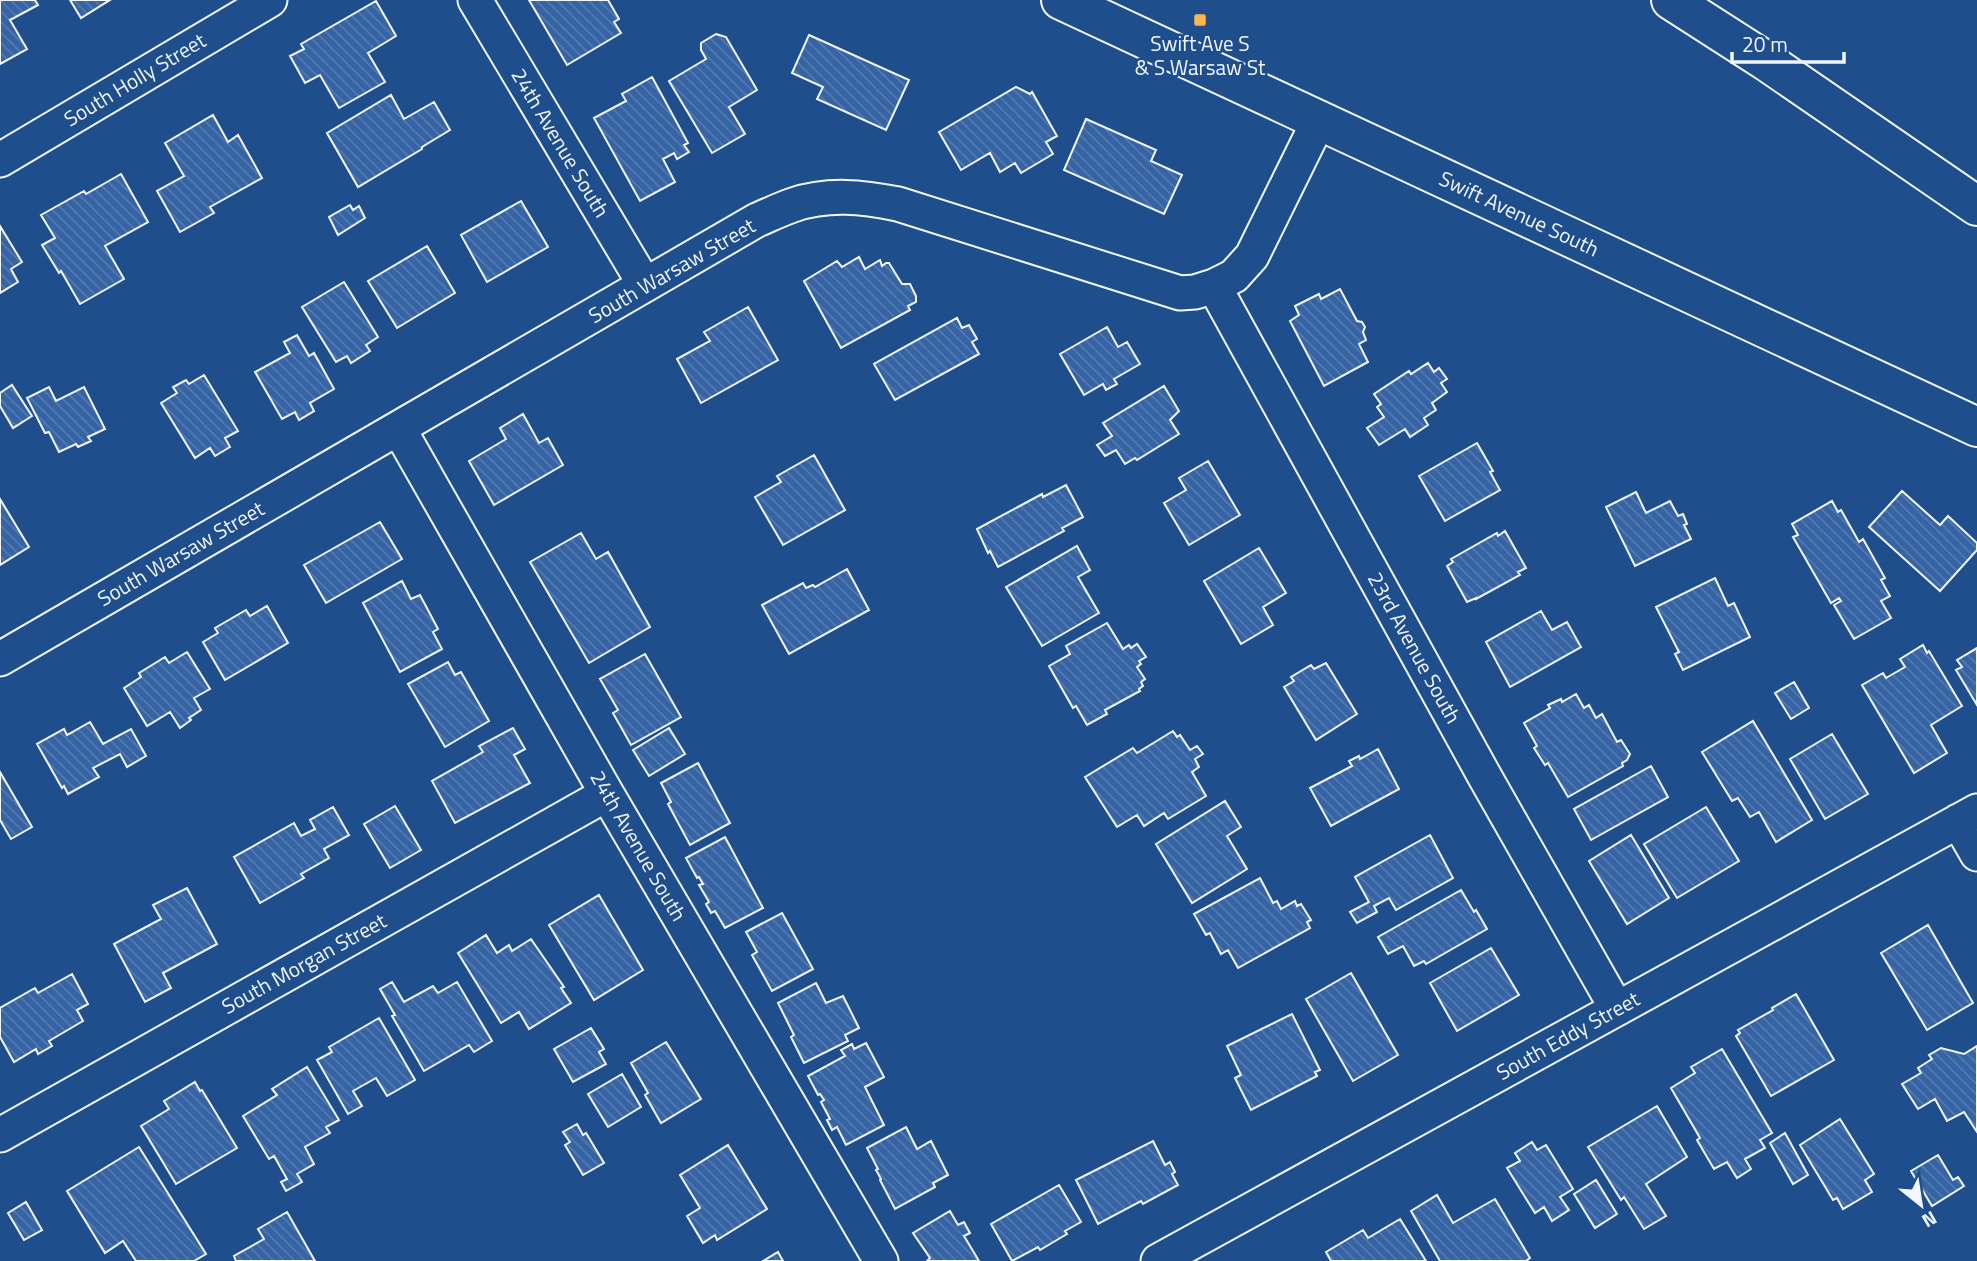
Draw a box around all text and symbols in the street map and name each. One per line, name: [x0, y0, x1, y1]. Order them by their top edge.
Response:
marker: Swift Ave S & S Warsaw St: [1192, 12, 1208, 28]
scale bar: [1732, 21, 1844, 65]
street label: South Holly Street: [57, 24, 212, 134]
place label: Swift Ave S & S Warsaw St: [1135, 27, 1266, 83]
text: 20 m: [1742, 28, 1788, 60]
street label: 24th Avenue South: [504, 62, 618, 223]
street label: Swift Avenue South: [1434, 162, 1605, 264]
street label: South Warsaw Street: [582, 209, 761, 331]
street label: South Warsaw Street: [91, 492, 270, 614]
street label: 23rd Avenue South: [1360, 566, 1470, 729]
street label: 24th Avenue South: [583, 764, 695, 927]
street label: South Morgan Street: [215, 904, 392, 1022]
street label: South Eddy Street: [1490, 982, 1646, 1088]
north arrow: [1886, 1170, 1956, 1240]
text: N: [1917, 1204, 1943, 1236]

